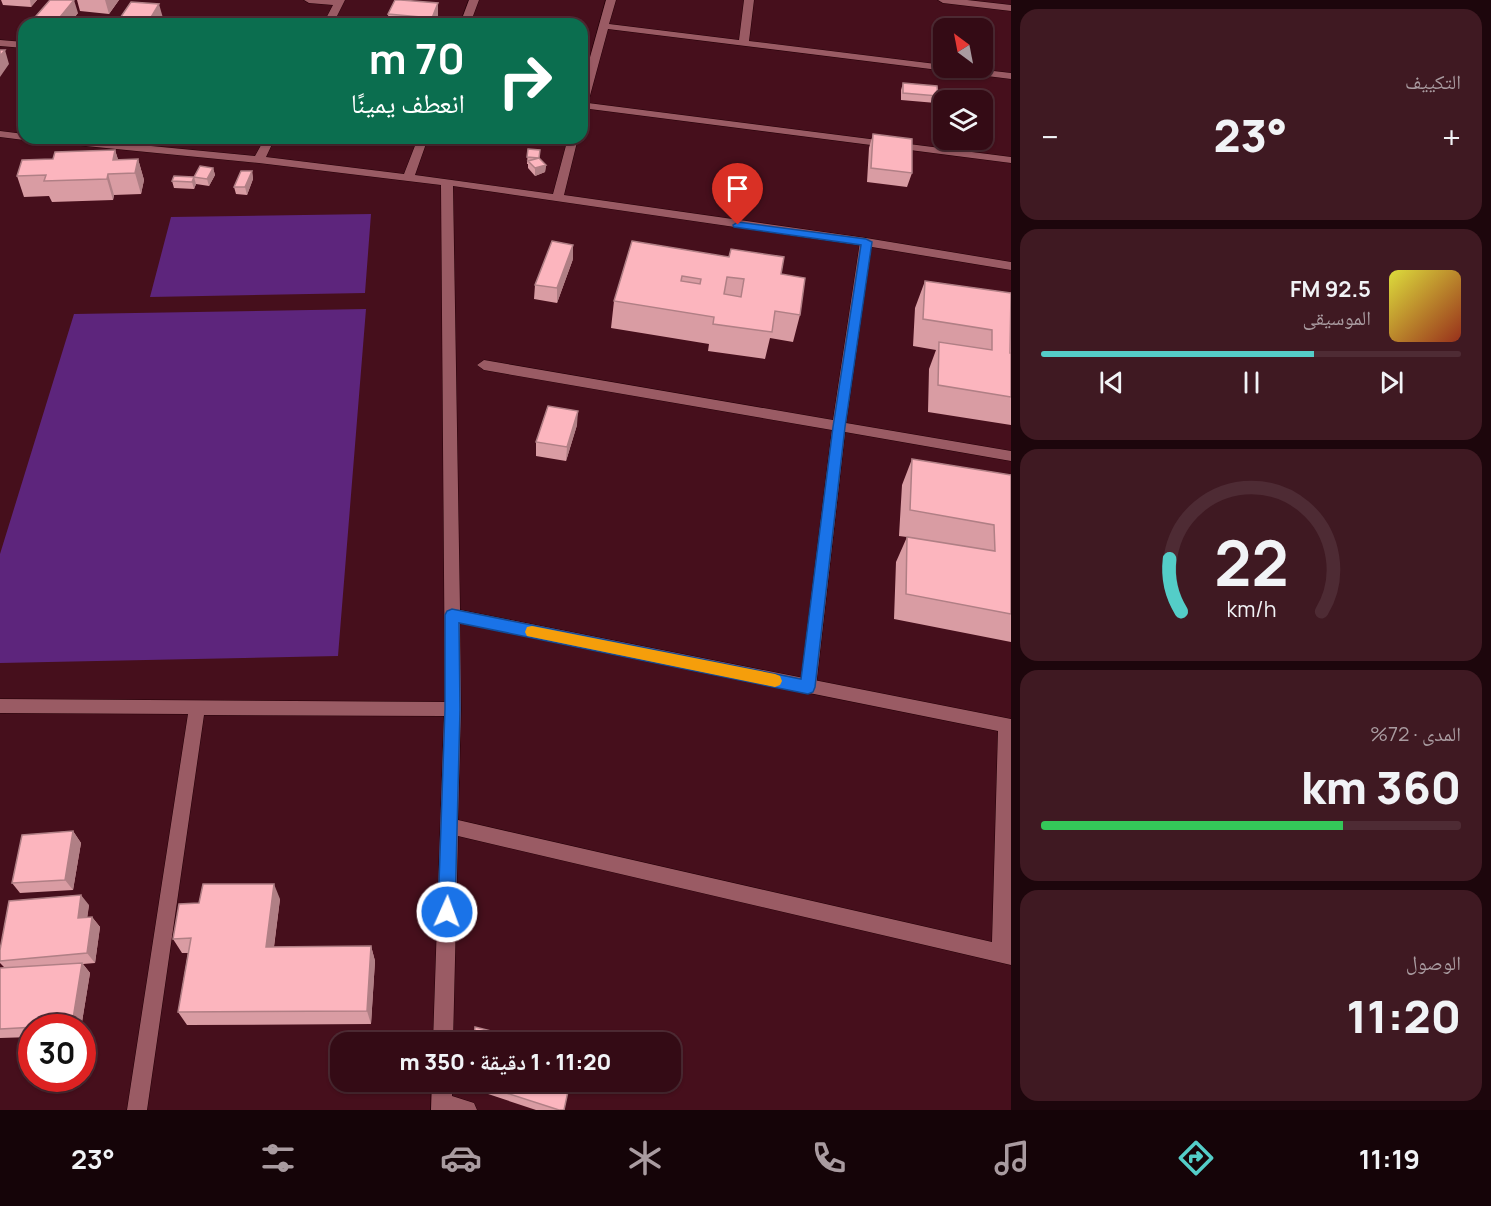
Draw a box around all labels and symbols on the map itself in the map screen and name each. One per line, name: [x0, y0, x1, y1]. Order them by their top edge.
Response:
north arrow: [933, 18, 993, 78]
pin: [712, 163, 763, 225]
position arrow: [415, 880, 479, 944]
speed limit sign: 30: [18, 1014, 96, 1092]

